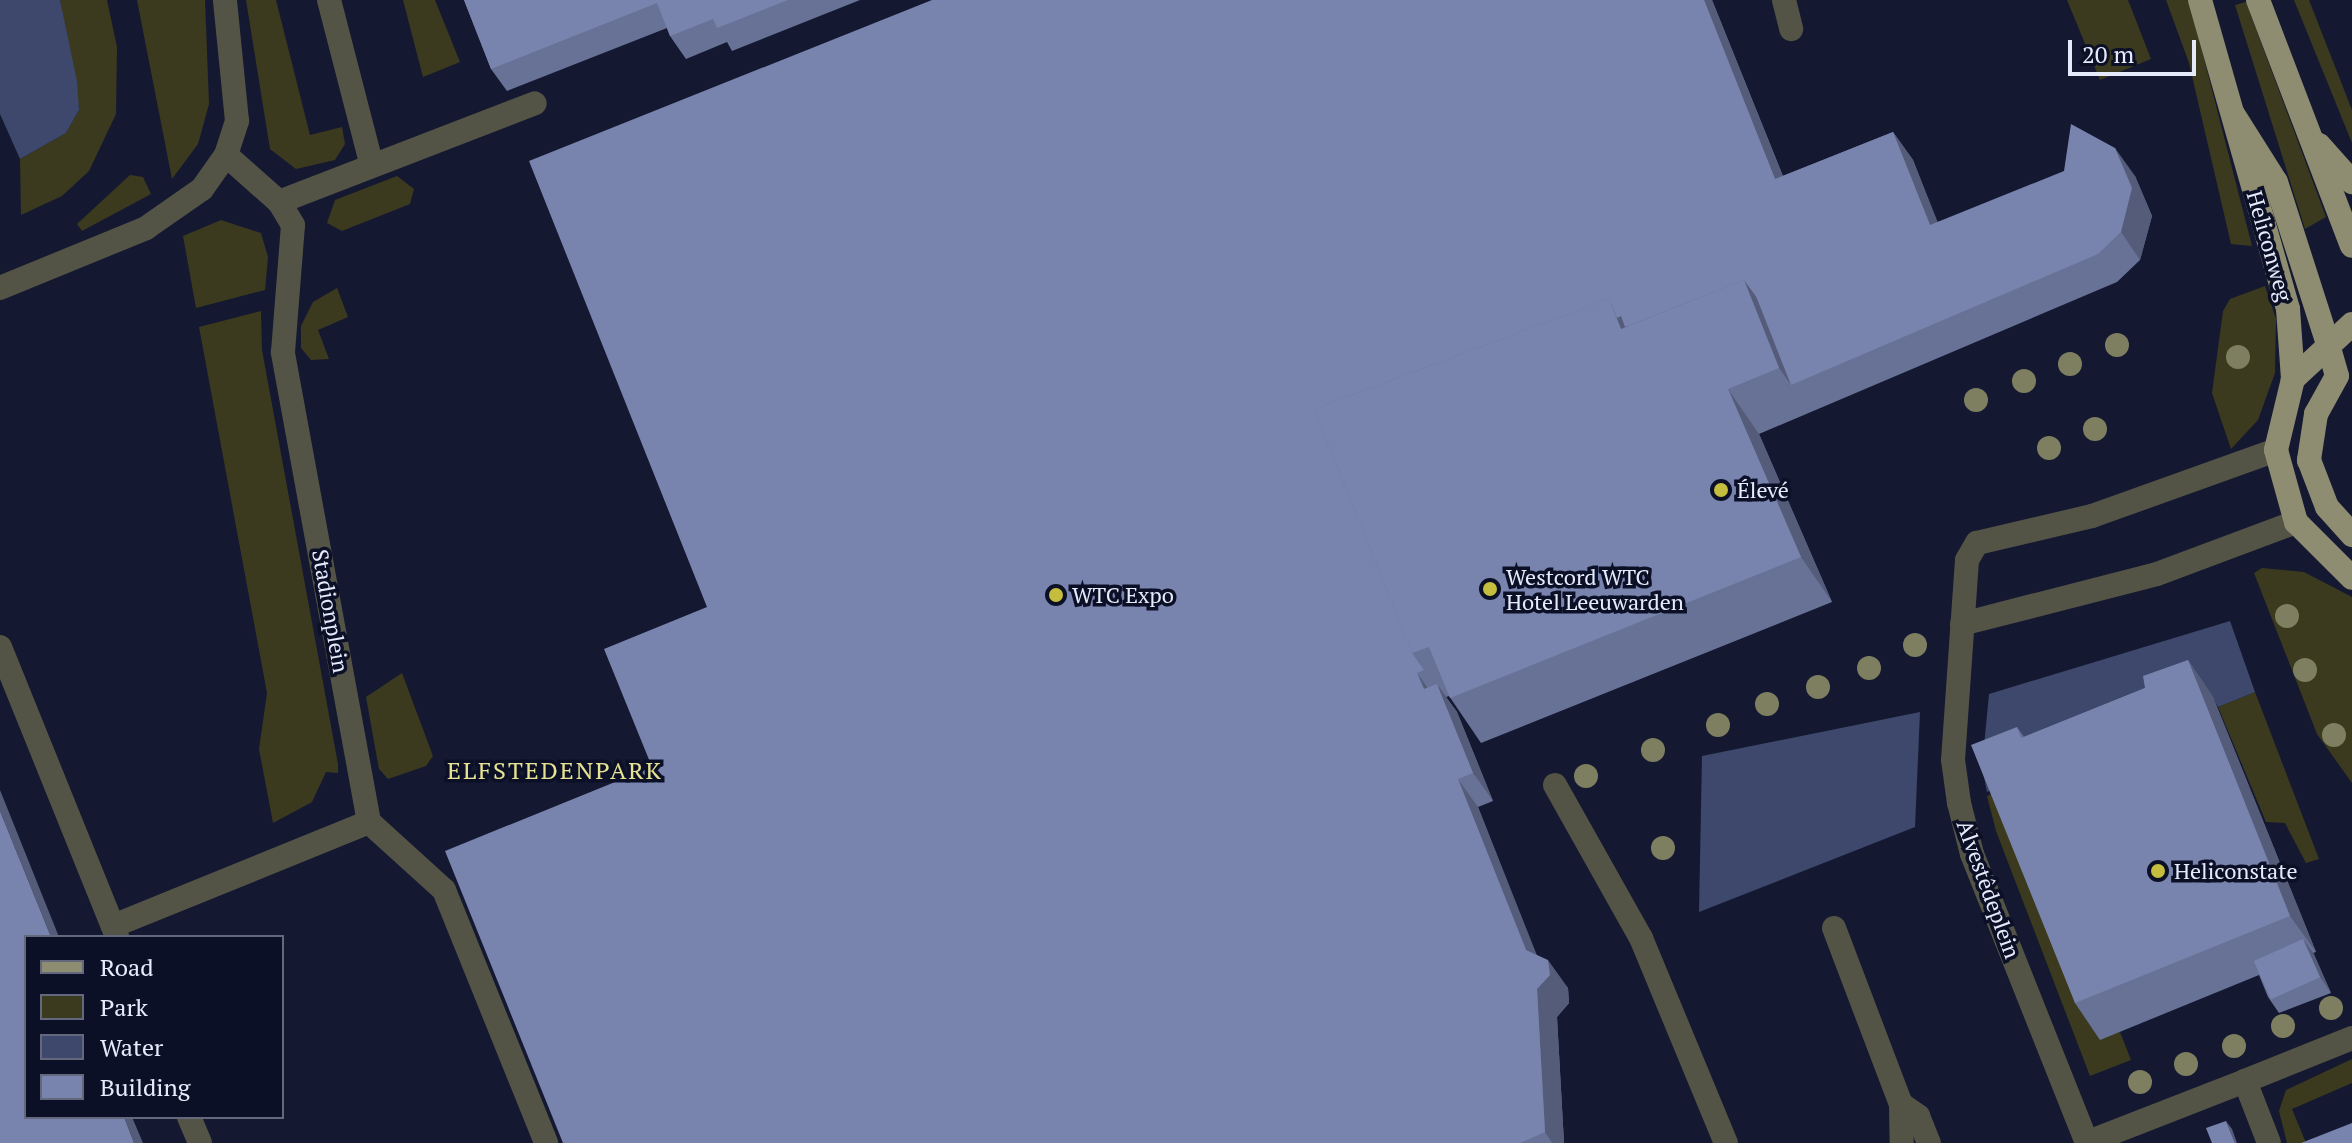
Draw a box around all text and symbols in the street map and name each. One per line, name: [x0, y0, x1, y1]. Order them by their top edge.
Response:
scale bar: [2072, 24, 2200, 74]
text: 20 m: [2082, 38, 2134, 70]
street label: Heliconweg: [2242, 188, 2298, 304]
place label: Élevé: [1737, 477, 1789, 503]
marker: Élevé: [1712, 481, 1730, 499]
street label: Stadionplein: [307, 547, 355, 675]
place label: Westcord WTC Hotel Leeuwarden: [1506, 563, 1684, 614]
marker: Westcord WTC Hotel Leeuwarden: [1481, 580, 1499, 598]
place label: WTC Expo: [1072, 582, 1174, 608]
marker: WTC Expo: [1047, 586, 1065, 604]
district label: ELFSTEDENPARK: [447, 757, 663, 785]
street label: Alvestêdeplein: [1952, 816, 2026, 962]
place label: Heliconstate: [2174, 858, 2297, 884]
marker: Heliconstate: [2149, 862, 2167, 880]
legend: [24, 935, 284, 1119]
text: Road: [100, 951, 154, 983]
text: Park: [100, 991, 148, 1023]
text: Water: [100, 1031, 163, 1063]
text: Building: [100, 1071, 190, 1103]

